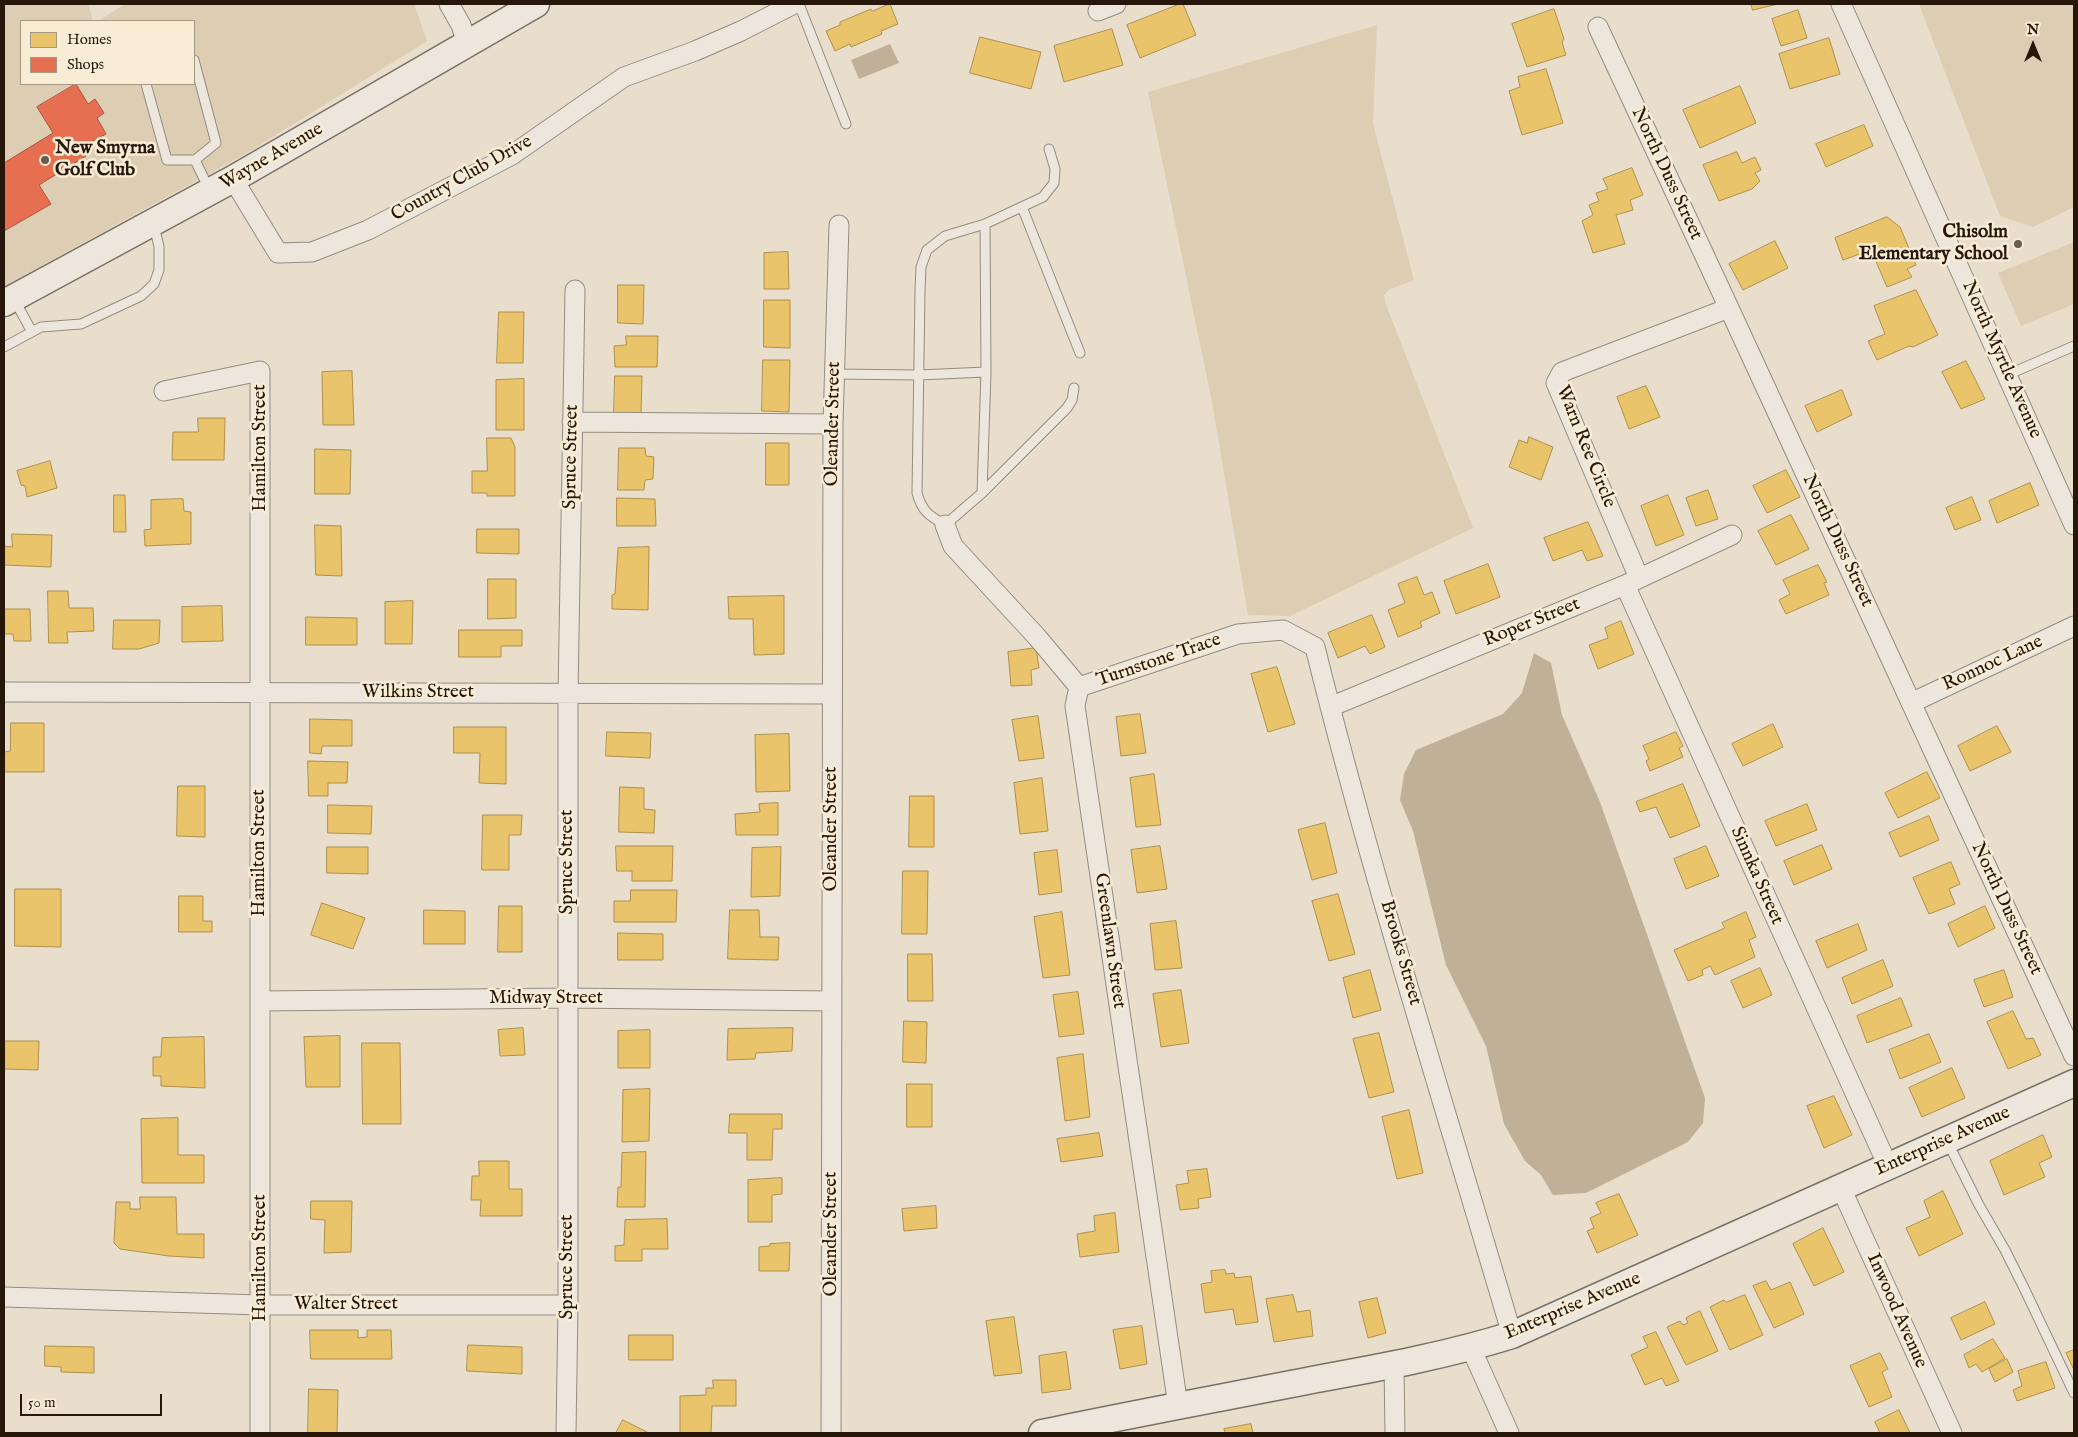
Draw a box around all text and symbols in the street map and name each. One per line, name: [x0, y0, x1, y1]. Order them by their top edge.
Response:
legend: [20, 20, 195, 85]
north arrow: [2008, 20, 2058, 70]
text: N: [2027, 21, 2039, 39]
text: Homes: [67, 30, 111, 49]
text: Shops: [67, 55, 104, 74]
street label: North Duss Street: [1625, 104, 1707, 244]
street label: Wayne Avenue: [216, 118, 328, 196]
street label: Country Club Drive: [387, 131, 537, 227]
place label: New Smyrna Golf Club: [55, 138, 155, 182]
marker: New Smyrna Golf Club: [39, 154, 51, 166]
place label: Chisolm Elementary School: [1859, 222, 2008, 266]
marker: Chisolm Elementary School: [2012, 238, 2024, 250]
street label: North Myrtle Avenue: [1956, 278, 2046, 442]
street label: Oleander Street: [822, 361, 846, 487]
street label: Warn Ree Circle: [1550, 383, 1620, 511]
street label: Hamilton Street: [250, 384, 272, 512]
street label: Spruce Street: [560, 404, 584, 510]
street label: North Duss Street: [1796, 471, 1878, 611]
street label: Roper Street: [1480, 593, 1584, 653]
street label: Turnstone Trace: [1094, 629, 1224, 693]
street label: Ronnoc Lane: [1939, 631, 2047, 697]
street label: Wilkins Street: [362, 682, 474, 704]
street label: Oleander Street: [821, 766, 843, 892]
street label: Hamilton Street: [249, 789, 271, 917]
street label: Spruce Street: [557, 809, 579, 915]
street label: Sinnka Street: [1724, 823, 1788, 929]
street label: North Duss Street: [1965, 839, 2047, 979]
street label: Greenlawn Street: [1088, 872, 1130, 1010]
street label: Brooks Street: [1374, 898, 1426, 1008]
street label: Midway Street: [489, 988, 603, 1010]
street label: Enterprise Avenue: [1872, 1102, 2014, 1182]
street label: Oleander Street: [821, 1171, 843, 1297]
street label: Hamilton Street: [250, 1194, 272, 1322]
street label: Spruce Street: [557, 1214, 579, 1320]
street label: Inwood Avenue: [1861, 1250, 1931, 1372]
street label: Enterprise Avenue: [1502, 1268, 1644, 1346]
street label: Walter Street: [294, 1294, 398, 1316]
scale bar: [22, 1384, 165, 1416]
text: 50 m: [28, 1393, 56, 1412]

